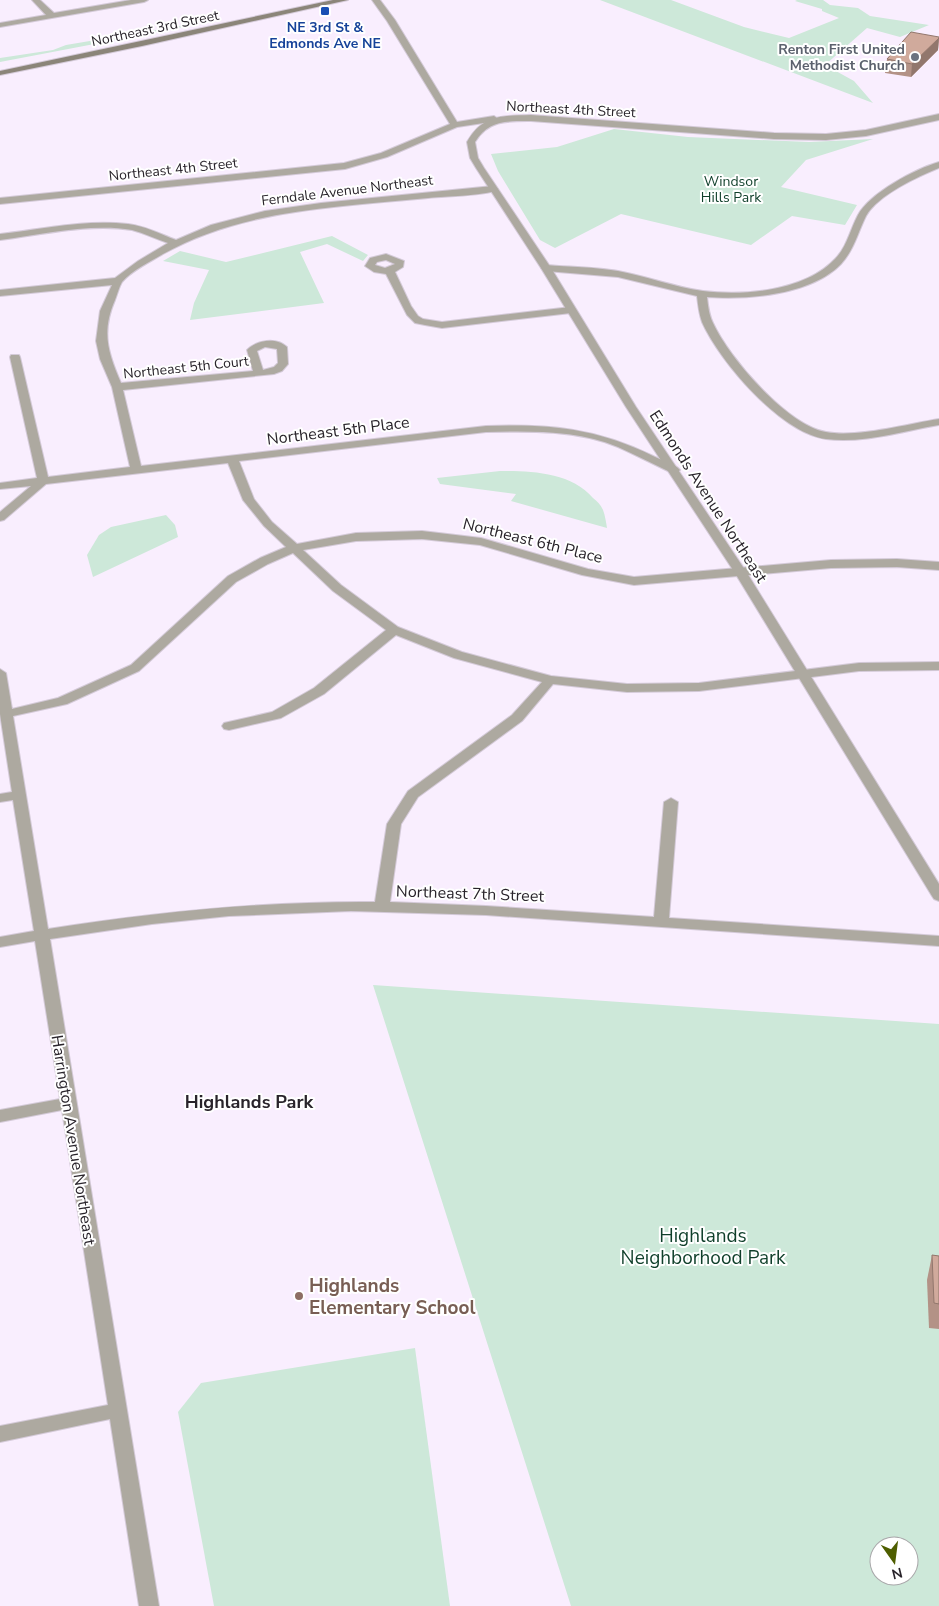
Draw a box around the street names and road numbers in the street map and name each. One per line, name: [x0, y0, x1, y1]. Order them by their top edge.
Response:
street label: Northeast 3rd Street: [90, 6, 221, 51]
street label: Northeast 4th Street: [506, 97, 636, 122]
street label: Northeast 4th Street: [108, 153, 239, 186]
street label: Ferndale Avenue Northeast: [260, 171, 434, 210]
street label: Northeast 5th Court: [122, 351, 250, 384]
street label: Edmonds Avenue Northeast: [644, 406, 773, 587]
street label: Northeast 5th Place: [266, 411, 411, 451]
street label: Northeast 6th Place: [461, 513, 605, 569]
street label: Northeast 7th Street: [396, 880, 545, 908]
street label: Harrington Avenue Northeast: [46, 1034, 101, 1247]

